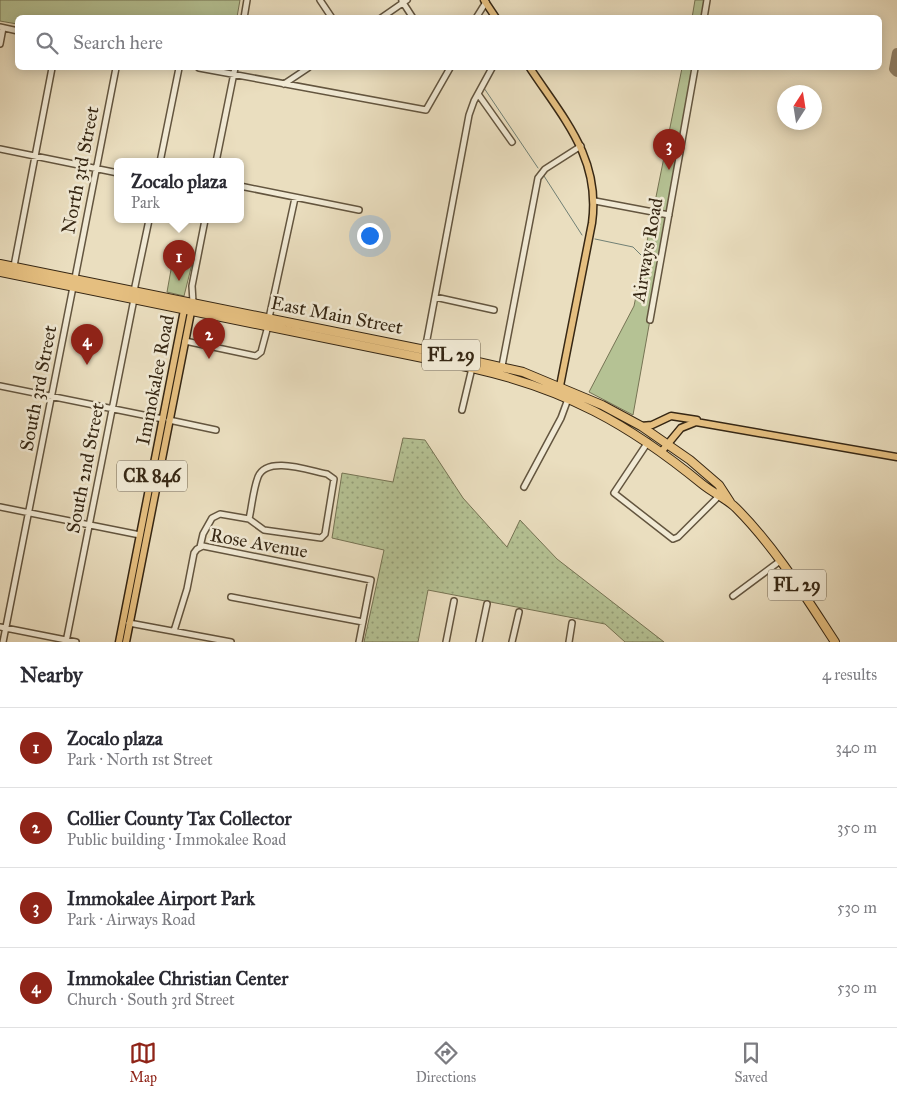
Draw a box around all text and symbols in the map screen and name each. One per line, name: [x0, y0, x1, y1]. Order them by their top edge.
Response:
search box: [15, 15, 882, 70]
icon: search: [33, 29, 61, 57]
text: Search here: [73, 31, 163, 54]
north arrow: [777, 85, 822, 130]
street label: North 3rd Street: [56, 104, 104, 236]
pin: 3: [653, 129, 685, 170]
popup: [114, 158, 244, 223]
text: Zocalo plaza: [131, 170, 227, 193]
text: Park: [131, 193, 160, 212]
street label: Airways Road: [626, 195, 668, 305]
your location: [357, 223, 383, 249]
pin: 1: [163, 240, 195, 281]
street label: East Main Street: [269, 291, 405, 339]
street label: Immokalee Road: [131, 313, 179, 447]
pin: 2: [193, 318, 225, 359]
street label: South 3rd Street: [15, 323, 62, 453]
pin: 4: [71, 324, 103, 365]
road number: FL 29: [422, 340, 480, 370]
street label: South 2nd Street: [61, 400, 109, 535]
road number: CR 846: [117, 461, 187, 492]
street label: Rose Avenue: [208, 523, 310, 563]
road number: FL 29: [768, 570, 826, 600]
text: Nearby: [20, 662, 83, 688]
text: 4 results: [822, 665, 877, 684]
text: Zocalo plaza: [67, 727, 163, 750]
text: 1: [33, 738, 39, 757]
text: 340 m: [835, 738, 877, 757]
text: Park · North 1st Street: [67, 750, 213, 769]
text: Collier County Tax Collector: [67, 807, 292, 830]
text: 2: [32, 818, 40, 837]
text: 350 m: [837, 818, 877, 837]
text: Public building · Immokalee Road: [67, 830, 286, 849]
text: Immokalee Airport Park: [67, 887, 255, 910]
text: 3: [33, 898, 39, 917]
text: 530 m: [837, 898, 877, 917]
text: Park · Airways Road: [67, 910, 195, 929]
text: Immokalee Christian Center: [67, 967, 288, 990]
text: 4: [32, 978, 40, 997]
text: 530 m: [837, 978, 877, 997]
text: Church · South 3rd Street: [67, 990, 235, 1009]
tab: Map: [129, 1039, 157, 1086]
tab: Directions: [416, 1039, 476, 1086]
tab: Saved: [735, 1039, 768, 1086]

